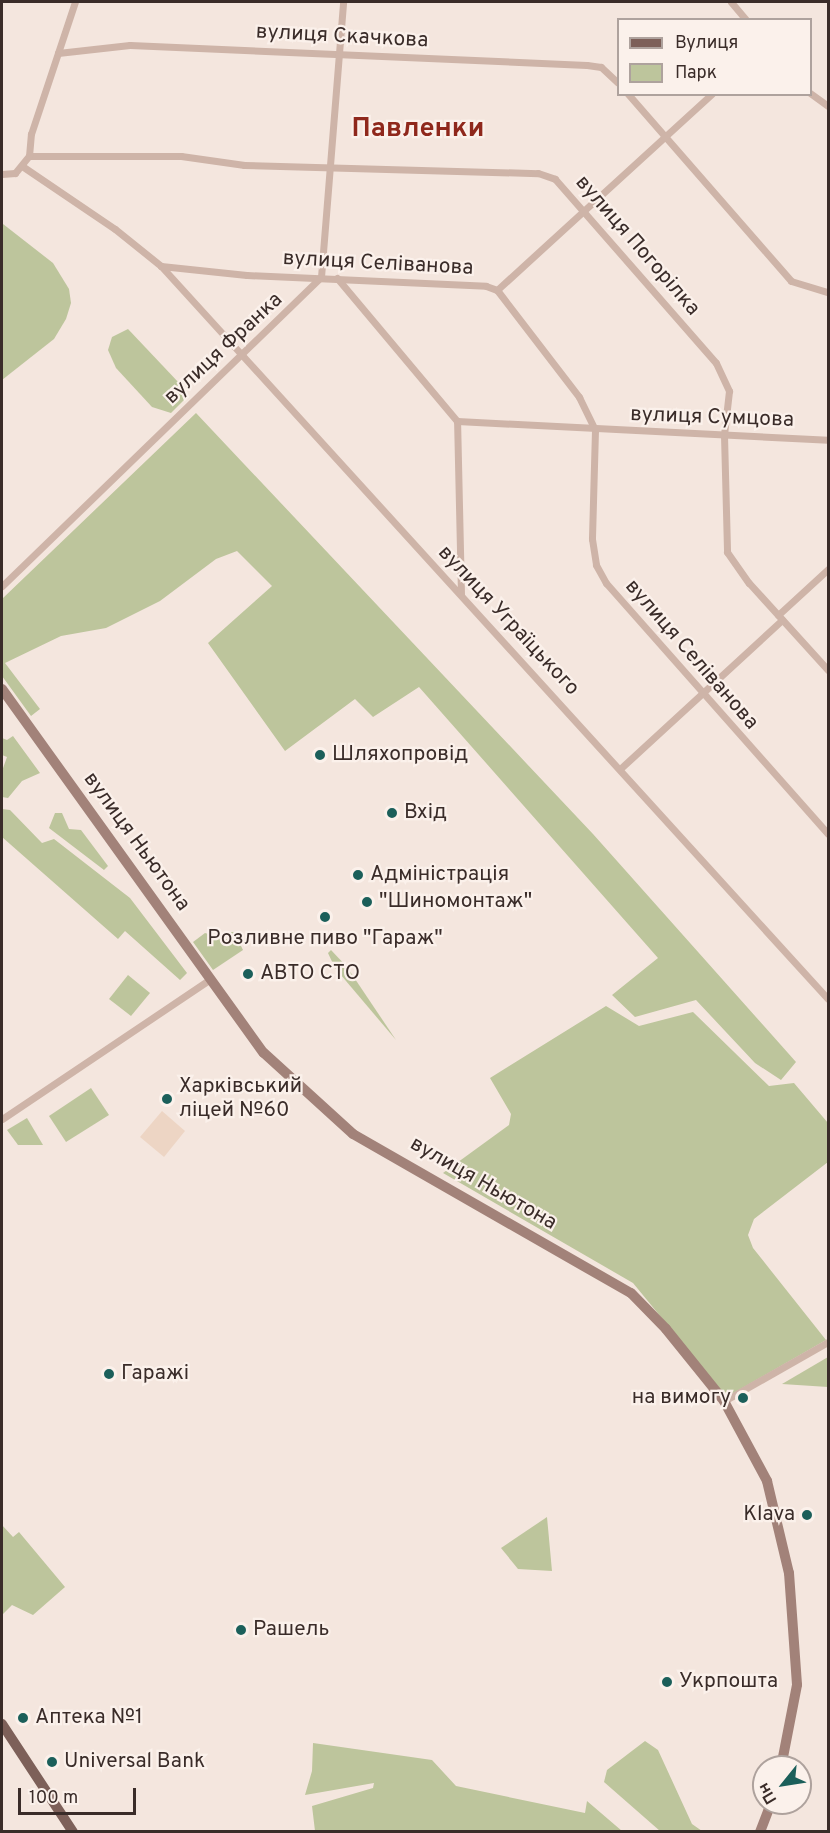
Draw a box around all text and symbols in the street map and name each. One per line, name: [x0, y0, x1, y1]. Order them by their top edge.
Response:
legend: [617, 18, 812, 96]
street label: вулиця Скачкова: [255, 20, 429, 54]
text: Вулиця: [675, 32, 738, 55]
text: Парк: [675, 62, 717, 85]
district label: Павленки: [352, 114, 484, 146]
street label: вулиця Погорілка: [569, 171, 705, 321]
street label: вулиця Селіванова: [282, 246, 474, 282]
street label: вулиця Франка: [160, 288, 288, 410]
street label: вулиця Сумцова: [630, 403, 794, 433]
street label: вулиця Уграїцького: [432, 541, 584, 701]
street label: вулиця Селіванова: [619, 575, 763, 735]
place label: Шляхопровід: [332, 742, 468, 768]
marker: Шляхопровід: [313, 748, 327, 762]
street label: вулиця Ньютона: [77, 768, 195, 916]
place label: Вхід: [404, 800, 447, 826]
marker: Вхід: [385, 806, 399, 820]
place label: Адміністрація: [370, 862, 509, 888]
marker: Адміністрація: [351, 868, 365, 882]
place label: "Шиномонтаж": [379, 889, 532, 915]
marker: "Шиномонтаж": [360, 895, 374, 909]
marker: Розливне пиво "Гараж": [318, 910, 332, 924]
place label: Розливне пиво "Гараж": [207, 926, 443, 952]
place label: АВТО СТО: [260, 961, 360, 987]
marker: АВТО СТО: [241, 967, 255, 981]
place label: Харківський ліцей №60: [179, 1074, 302, 1124]
marker: Харківський ліцей №60: [160, 1092, 174, 1106]
street label: вулиця Ньютона: [405, 1132, 561, 1236]
place label: Гаражі: [121, 1361, 189, 1387]
marker: Гаражі: [102, 1367, 116, 1381]
place label: на вимогу: [632, 1385, 731, 1411]
marker: на вимогу: [736, 1391, 750, 1405]
place label: Klava: [743, 1502, 795, 1528]
marker: Klava: [800, 1508, 814, 1522]
place label: Рашель: [253, 1617, 329, 1643]
marker: Рашель: [234, 1623, 248, 1637]
place label: Укрпошта: [679, 1669, 778, 1695]
marker: Укрпошта: [660, 1675, 674, 1689]
place label: Аптека №1: [35, 1705, 143, 1731]
marker: Аптека №1: [16, 1711, 30, 1725]
place label: Universal Bank: [64, 1749, 205, 1775]
marker: Universal Bank: [45, 1755, 59, 1769]
north arrow: [752, 1755, 812, 1815]
scale bar: [21, 1776, 140, 1814]
text: Пн: [754, 1779, 782, 1807]
text: 100 m: [29, 1787, 78, 1810]

